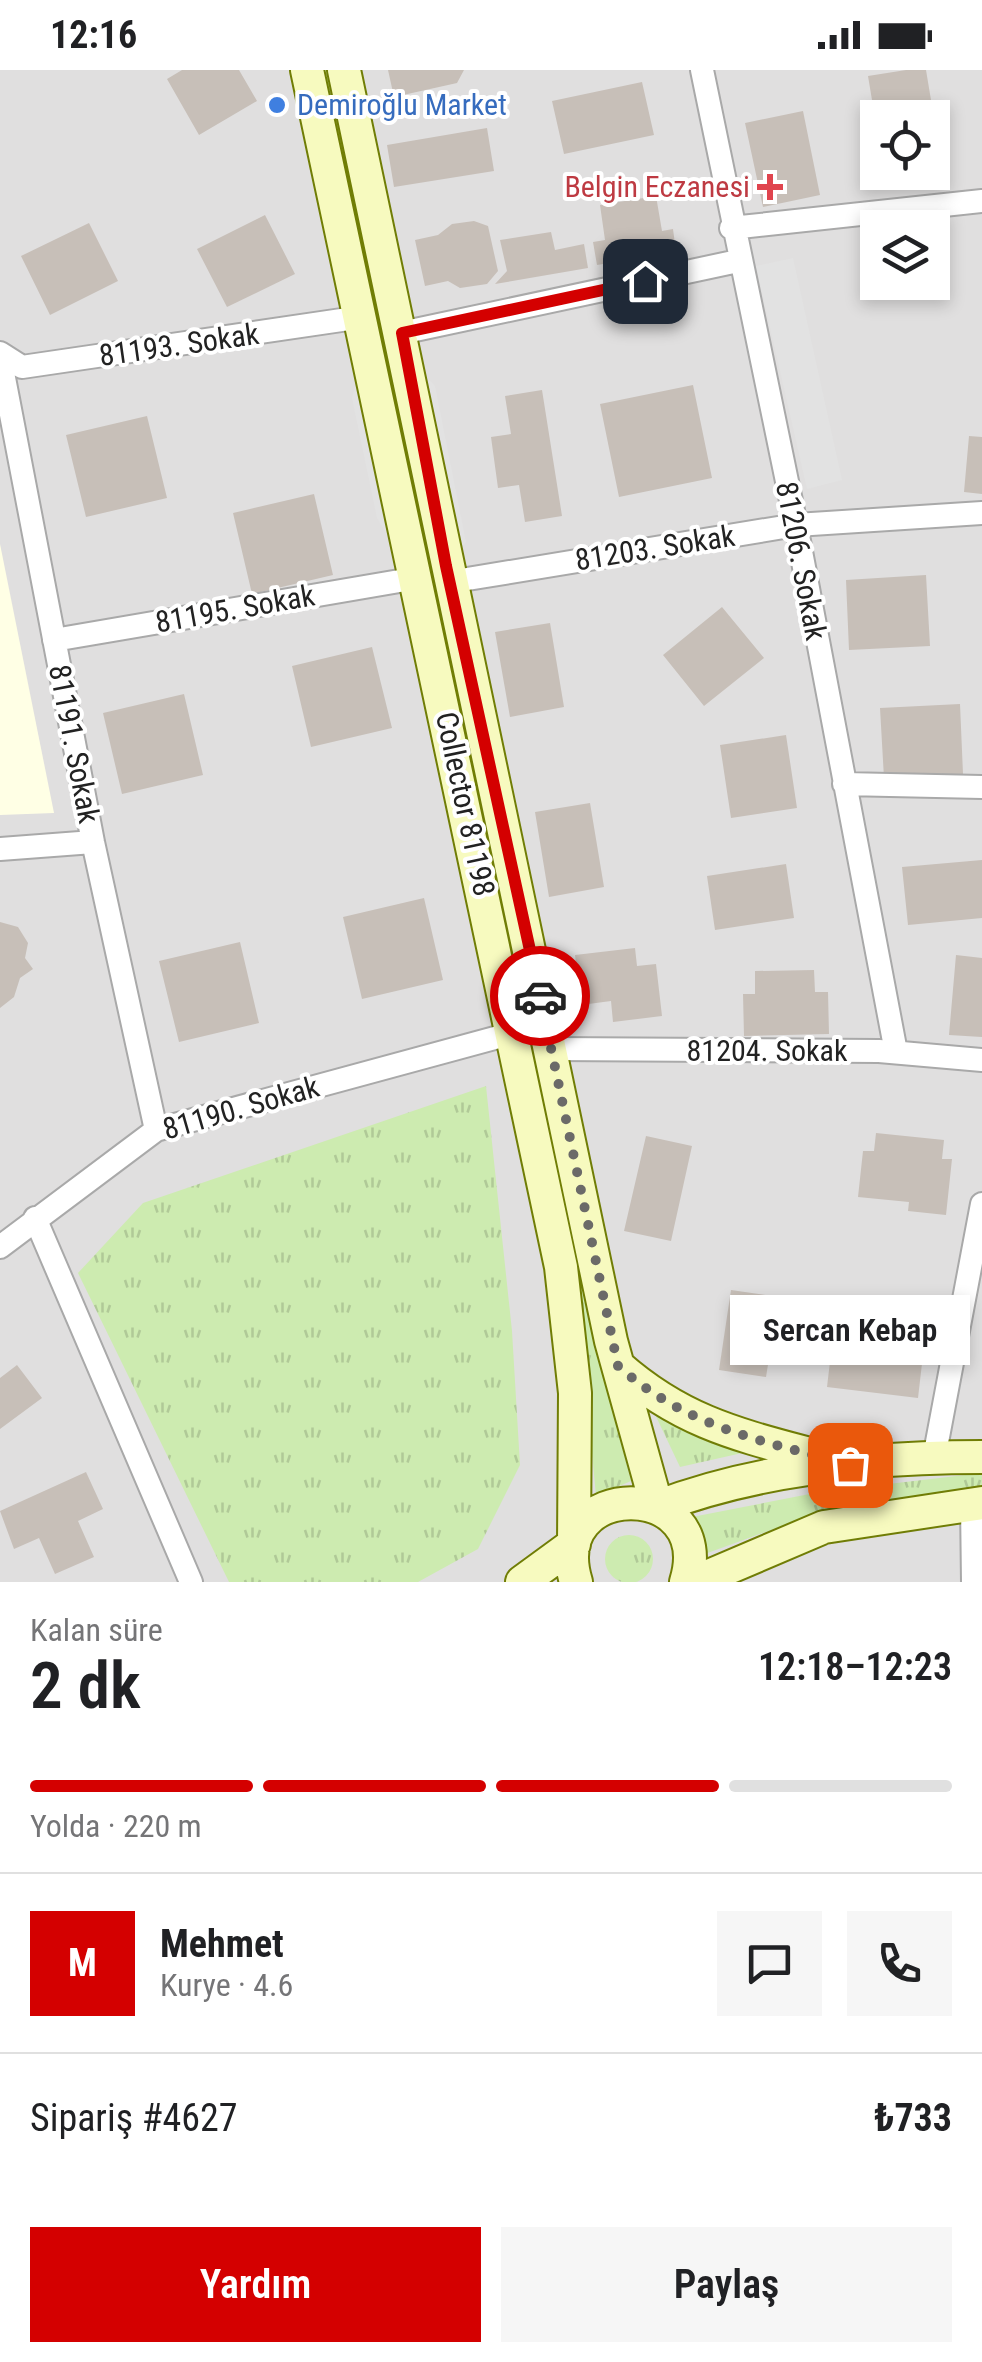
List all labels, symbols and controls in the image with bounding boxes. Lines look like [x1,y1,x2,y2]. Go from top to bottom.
text: 12:16 [50,13,137,57]
place label: Demiroğlu Market [297,87,507,122]
marker: Demiroğlu Market [266,94,288,116]
map controls [860,100,950,300]
button: locate [860,100,950,190]
place label: Belgin Eczanesi [564,169,750,204]
marker: Belgin Eczanesi [759,176,781,198]
button: layers [860,210,950,300]
pin [603,239,688,324]
icon: home [618,254,673,309]
street label: 81193. Sokak [97,316,261,373]
street label: 81206. Sokak [769,479,834,644]
street label: 81203. Sokak [573,518,738,577]
street label: 81195. Sokak [153,577,318,640]
street label: 81191. Sokak [42,662,107,827]
street label: Collector 81198 [429,709,502,899]
courier [490,946,590,1046]
icon: car [513,969,568,1024]
street label: 81204. Sokak [687,1033,848,1068]
street label: 81190. Sokak [159,1068,323,1147]
callout: Sercan Kebap [730,1295,970,1365]
text: Sercan Kebap [763,1311,937,1349]
pin [808,1423,893,1508]
icon: bag [823,1438,878,1493]
text: Kalan süre [30,1611,163,1649]
text: 12:18–12:23 [758,1645,952,1689]
text: 2 dk [30,1648,141,1724]
text: Yolda · 220 m [30,1807,202,1845]
button: chat [717,1911,822,2016]
button: phone [847,1911,952,2016]
text: Mehmet [160,1922,284,1966]
text: M [68,1941,97,1985]
text: Kurye · 4.6 [160,1966,293,2004]
text: Sipariş #4627 [30,2096,238,2140]
text: ₺733 [874,2096,952,2140]
button: Yardım [30,2227,481,2342]
button: Paylaş [501,2227,952,2342]

